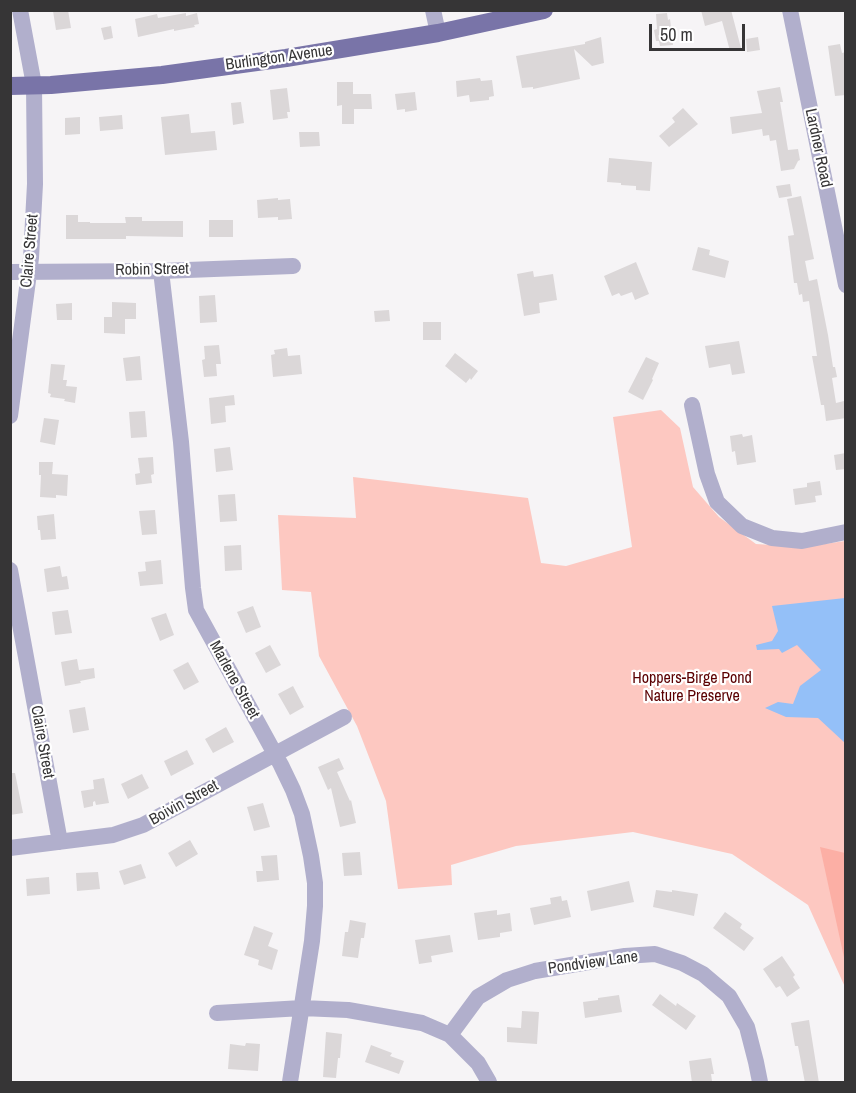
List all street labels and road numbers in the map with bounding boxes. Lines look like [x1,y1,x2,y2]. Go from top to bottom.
street label: Burlington Avenue [224,41,334,75]
street label: Lardner Road [800,107,836,189]
street label: Claire Street [17,213,43,289]
street label: Robin Street [115,260,189,280]
street label: Marlene Street [205,638,263,722]
street label: Claire Street [26,704,58,780]
street label: Boivin Street [146,776,222,830]
street label: Pondview Lane [547,947,639,979]

